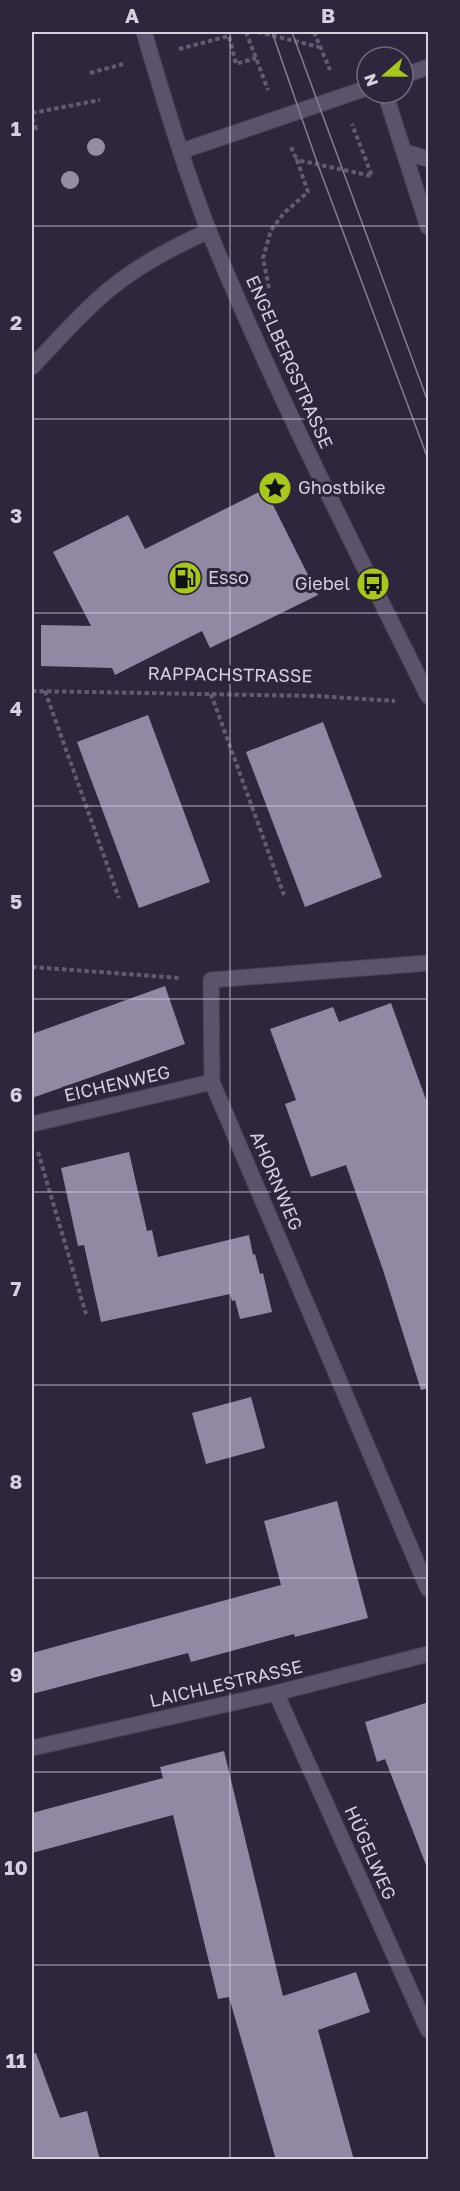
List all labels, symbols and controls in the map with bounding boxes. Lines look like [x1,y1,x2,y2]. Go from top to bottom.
text: A [125,3,139,27]
text: B [321,3,335,27]
north arrow [355,45,415,105]
text: N [359,71,382,89]
text: 1 [11,116,21,140]
street label: ENGELBERGSTRASSE [242,272,338,452]
text: 2 [10,310,22,334]
place icon: Ghostbike [257,470,293,506]
place label: Ghostbike [298,476,385,498]
text: 3 [10,503,22,527]
fuel station icon: Esso [167,560,203,596]
place label: Esso [208,566,249,588]
bus stop icon: Giebel [355,566,391,602]
place label: Giebel [295,572,350,594]
street label: RAPPACHSTRASSE [147,662,313,686]
text: 4 [10,696,22,720]
text: 5 [10,889,22,913]
street label: EICHENWEG [62,1060,172,1106]
text: 6 [10,1082,22,1106]
street label: AHORNWEG [246,1128,308,1234]
text: 7 [11,1276,22,1300]
text: 8 [10,1469,22,1493]
street label: LAICHLESTRASSE [147,1655,304,1711]
text: 9 [10,1662,22,1686]
street label: HÜGELWEG [340,1802,401,1903]
text: 10 [4,1855,28,1879]
text: 11 [6,2048,26,2072]

